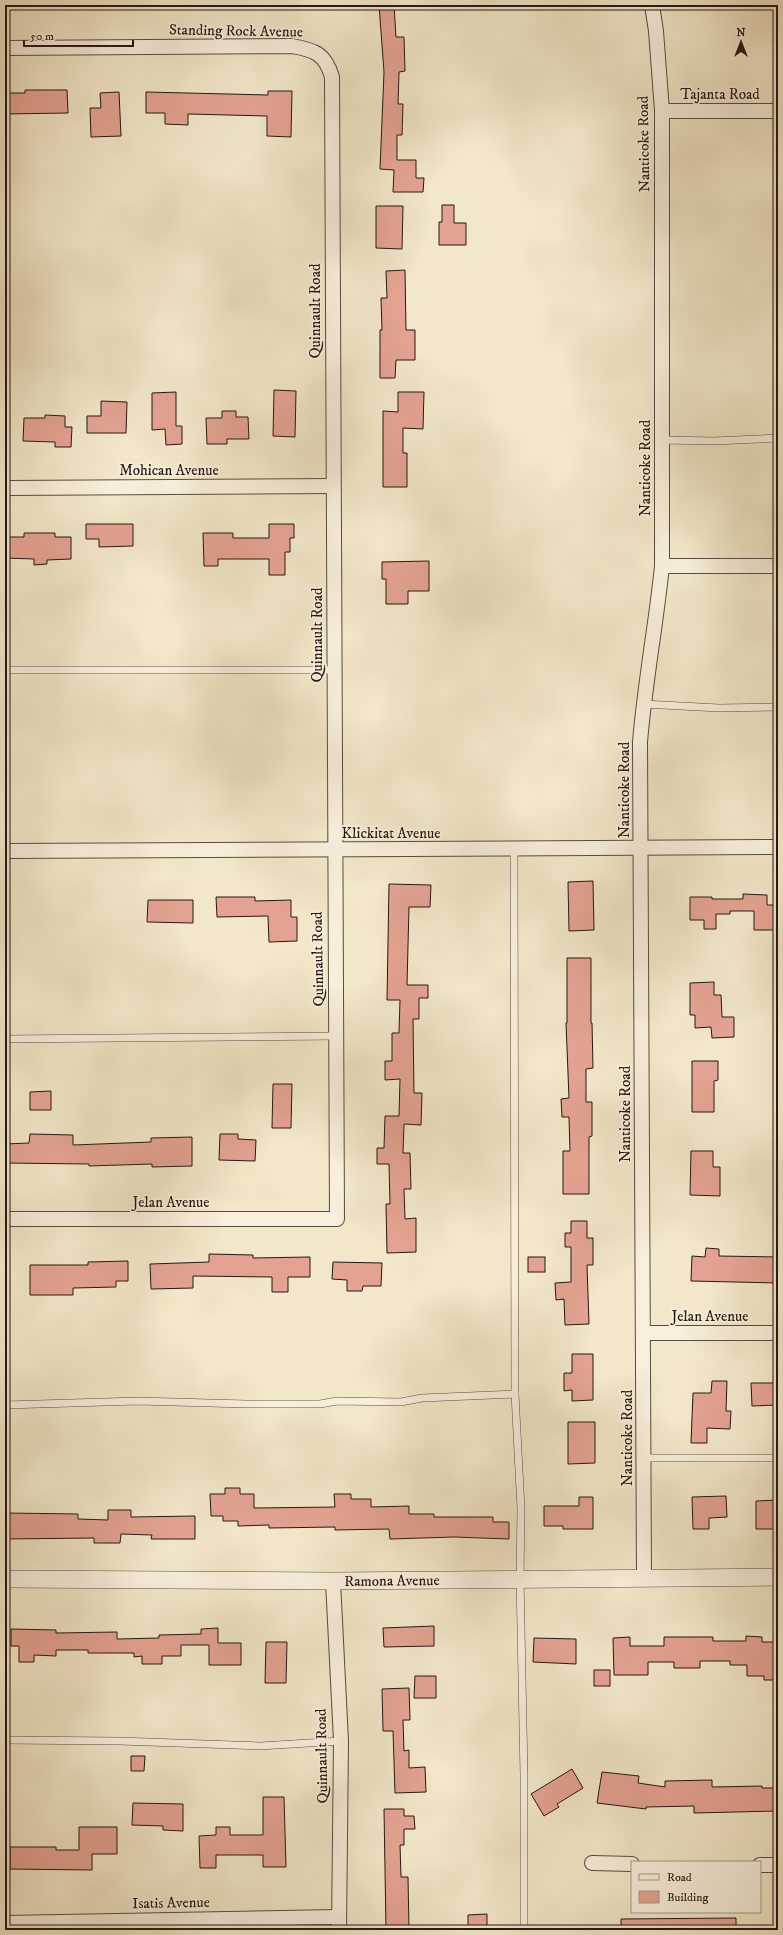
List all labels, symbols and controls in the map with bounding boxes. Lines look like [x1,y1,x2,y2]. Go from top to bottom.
street label: Standing Rock Avenue [169,20,303,42]
scale bar [24,22,133,48]
north arrow [721,22,761,62]
text: N [736,26,746,40]
text: 50 m [30,29,54,44]
street label: Tajanta Road [680,85,760,104]
street label: Nanticoke Road [634,95,654,192]
street label: Quinnault Road [306,263,325,359]
street label: Nanticoke Road [636,419,655,516]
street label: Mohican Avenue [119,461,219,480]
street label: Quinnault Road [308,587,327,683]
street label: Nanticoke Road [615,741,634,838]
street label: Klickitat Avenue [341,824,441,843]
street label: Quinnault Road [308,911,328,1007]
street label: Nanticoke Road [616,1065,635,1162]
street label: Jelan Avenue [130,1193,210,1212]
street label: Jelan Avenue [669,1307,749,1326]
street label: Nanticoke Road [618,1389,637,1486]
street label: Ramona Avenue [344,1571,440,1590]
street label: Quinnault Road [312,1708,332,1804]
legend [631,1861,761,1913]
text: Road [667,1870,692,1885]
text: Building [667,1890,708,1905]
street label: Isatis Avenue [132,1893,210,1913]

